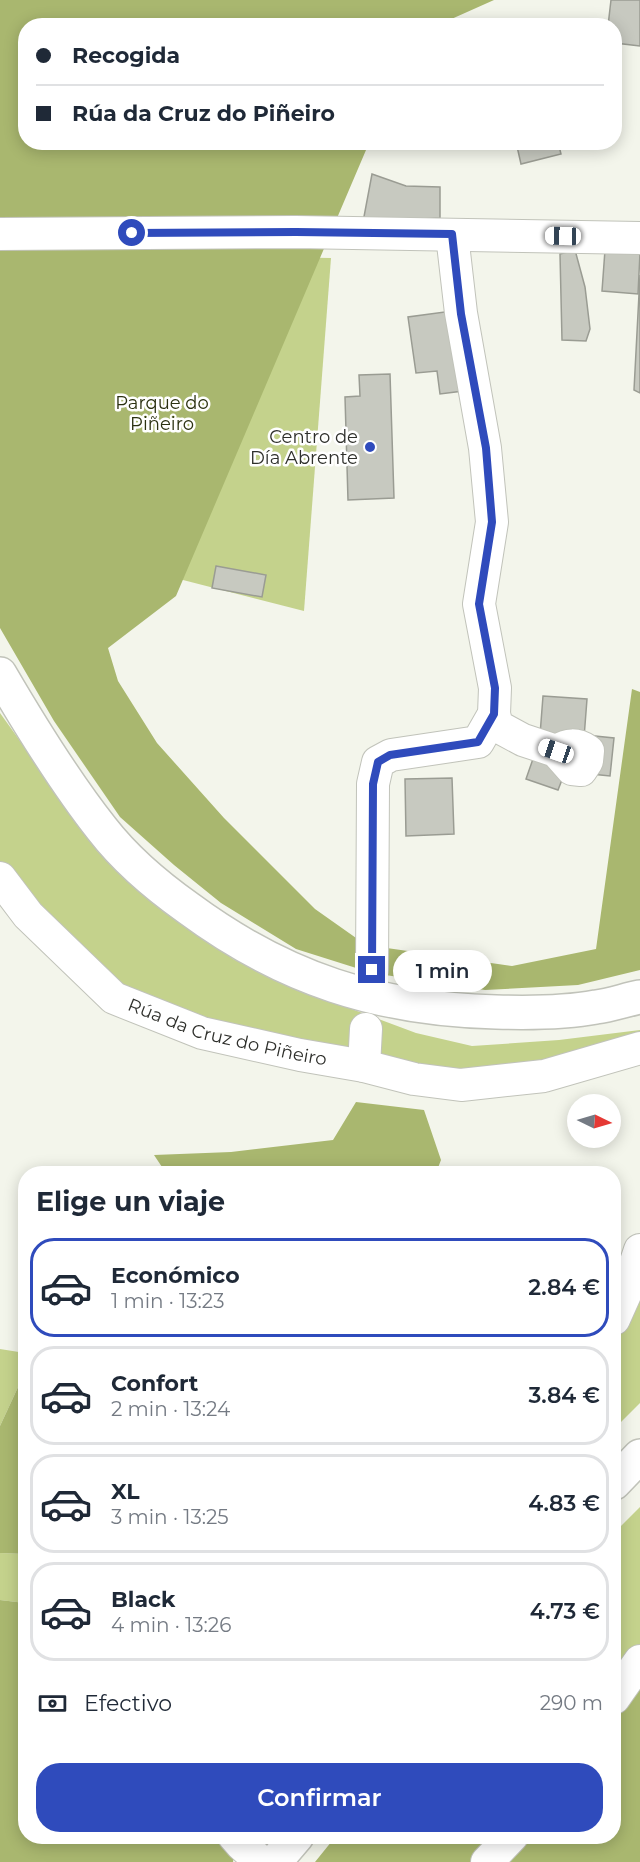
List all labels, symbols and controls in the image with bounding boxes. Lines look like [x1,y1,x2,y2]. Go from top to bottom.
text: Recogida [72,42,180,69]
text: Rúa da Cruz do Piñeiro [72,100,335,127]
route start [118,219,145,246]
car [545,227,581,245]
park label: Parque do Piñeiro [115,392,209,435]
place label: Centro de Día Abrente [250,426,358,469]
marker: Centro de Día Abrente [363,440,377,454]
car [536,737,576,765]
callout: 1 min [393,949,492,991]
route end [358,956,385,983]
text: 1 min [416,959,469,983]
street label: Rúa da Cruz do Piñeiro [125,994,329,1070]
north arrow [567,1094,621,1148]
map controls [567,1094,621,1148]
text: Elige un viaje [36,1185,225,1218]
icon: car [39,1261,93,1315]
text: Económico [111,1262,240,1289]
text: 2.84 € [528,1274,600,1301]
text: 1 min · 13:23 [111,1289,224,1313]
icon: car [39,1369,93,1423]
text: Confort [111,1370,198,1397]
text: 3.84 € [529,1382,600,1409]
text: 2 min · 13:24 [111,1397,230,1421]
icon: car [39,1477,93,1531]
text: XL [111,1478,140,1505]
text: 4.83 € [528,1490,600,1517]
text: 3 min · 13:25 [111,1505,229,1529]
icon: car [39,1585,93,1639]
text: Black [111,1586,175,1613]
text: 4.73 € [530,1598,600,1625]
text: 4 min · 13:26 [111,1613,231,1637]
icon: cash [36,1687,69,1720]
text: Efectivo [84,1690,172,1717]
text: 290 m [540,1691,603,1715]
button: Confirmar [36,1763,603,1832]

